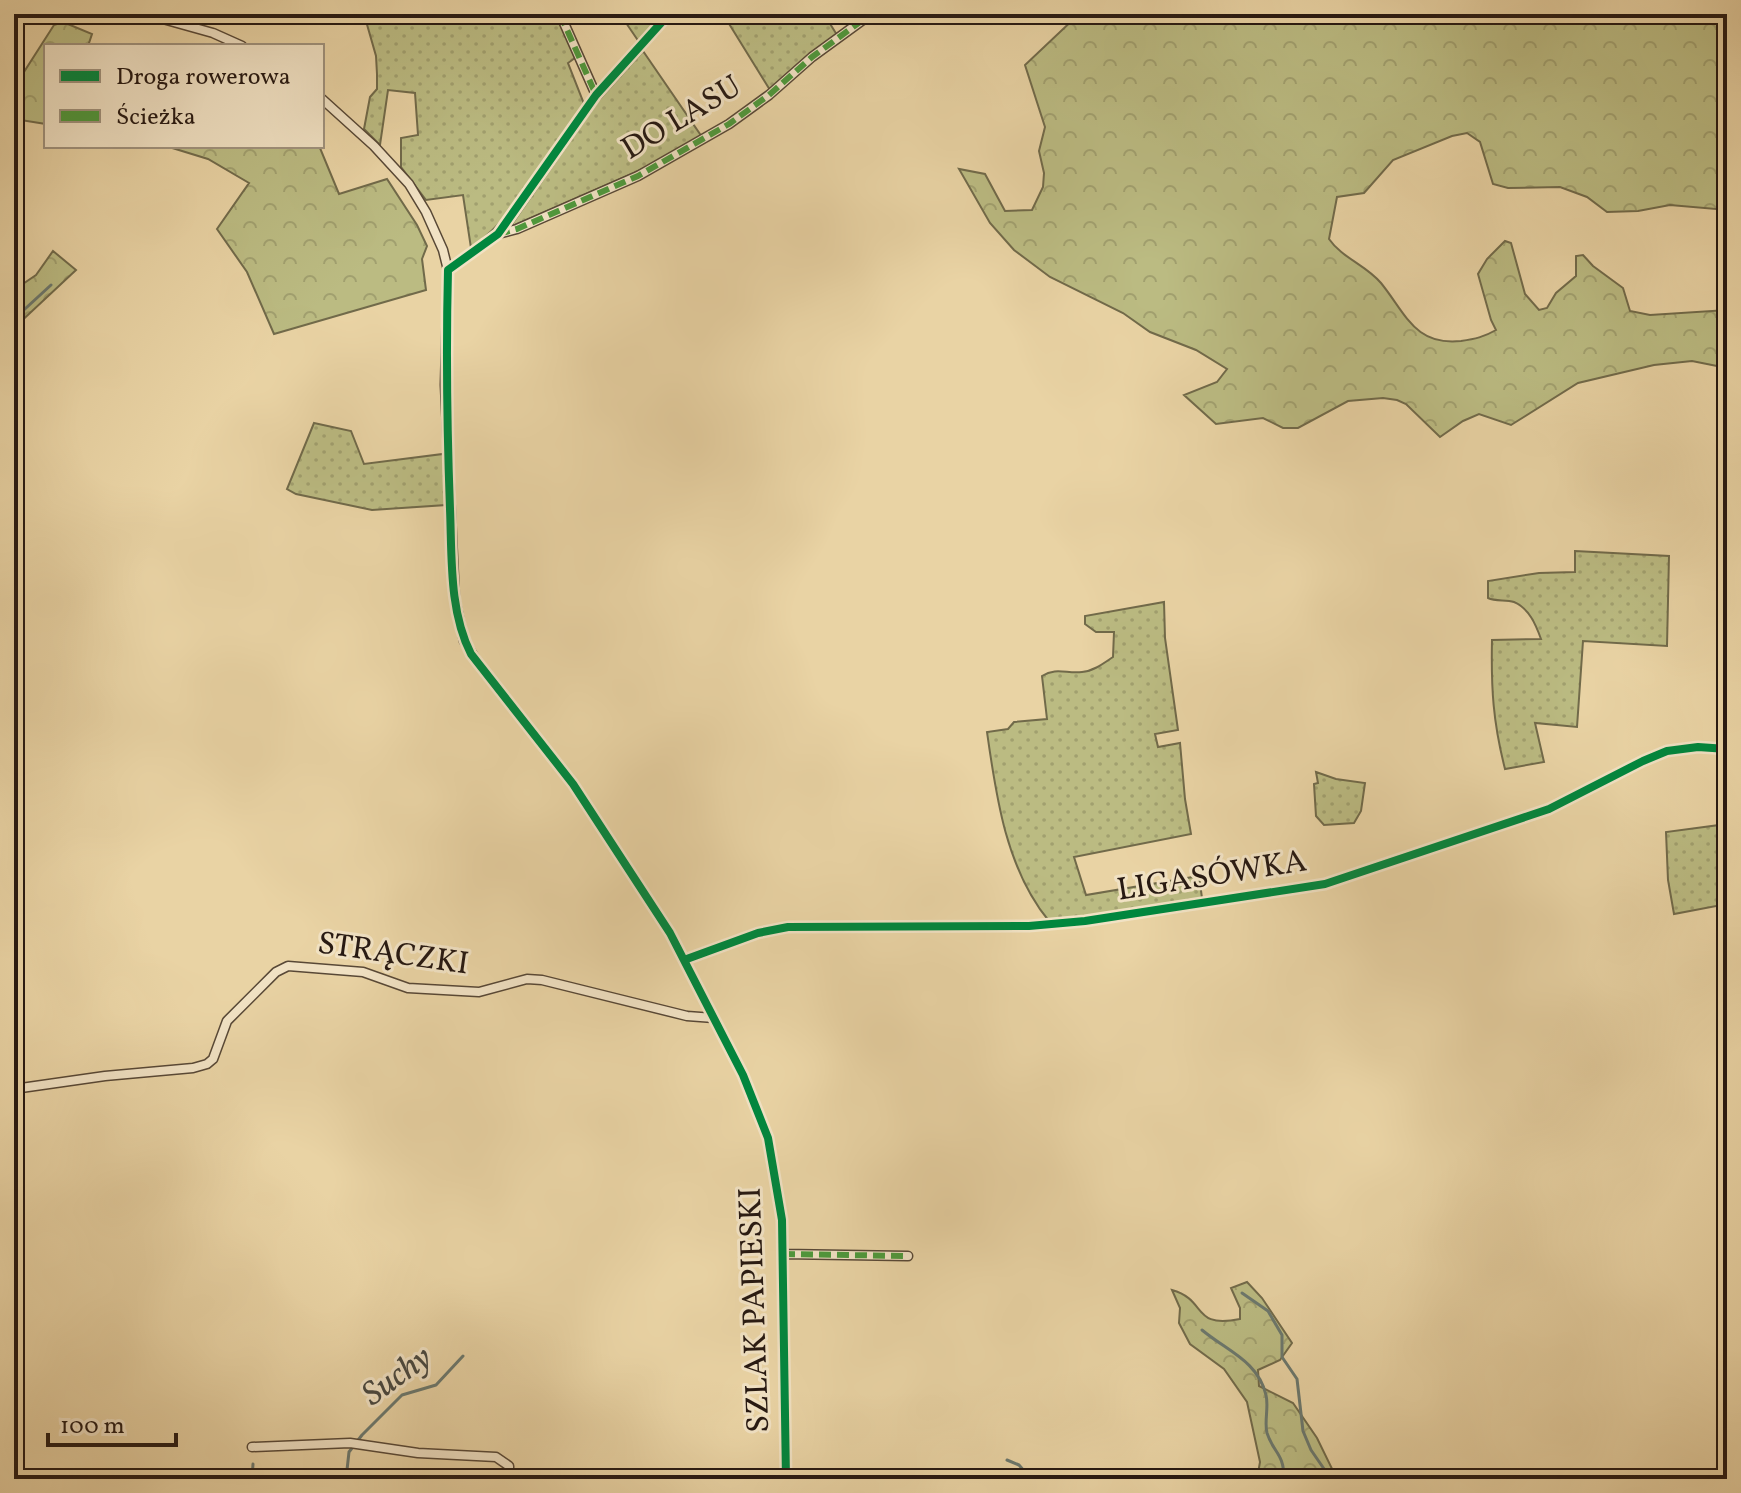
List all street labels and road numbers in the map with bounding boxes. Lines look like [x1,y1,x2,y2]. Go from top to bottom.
street label: DO LASU [614,66,750,172]
street label: LIGASÓWKA [1114,840,1310,914]
street label: STRĄCZKI [315,923,471,987]
street label: SZLAK PAPIESKI [730,1186,782,1434]

